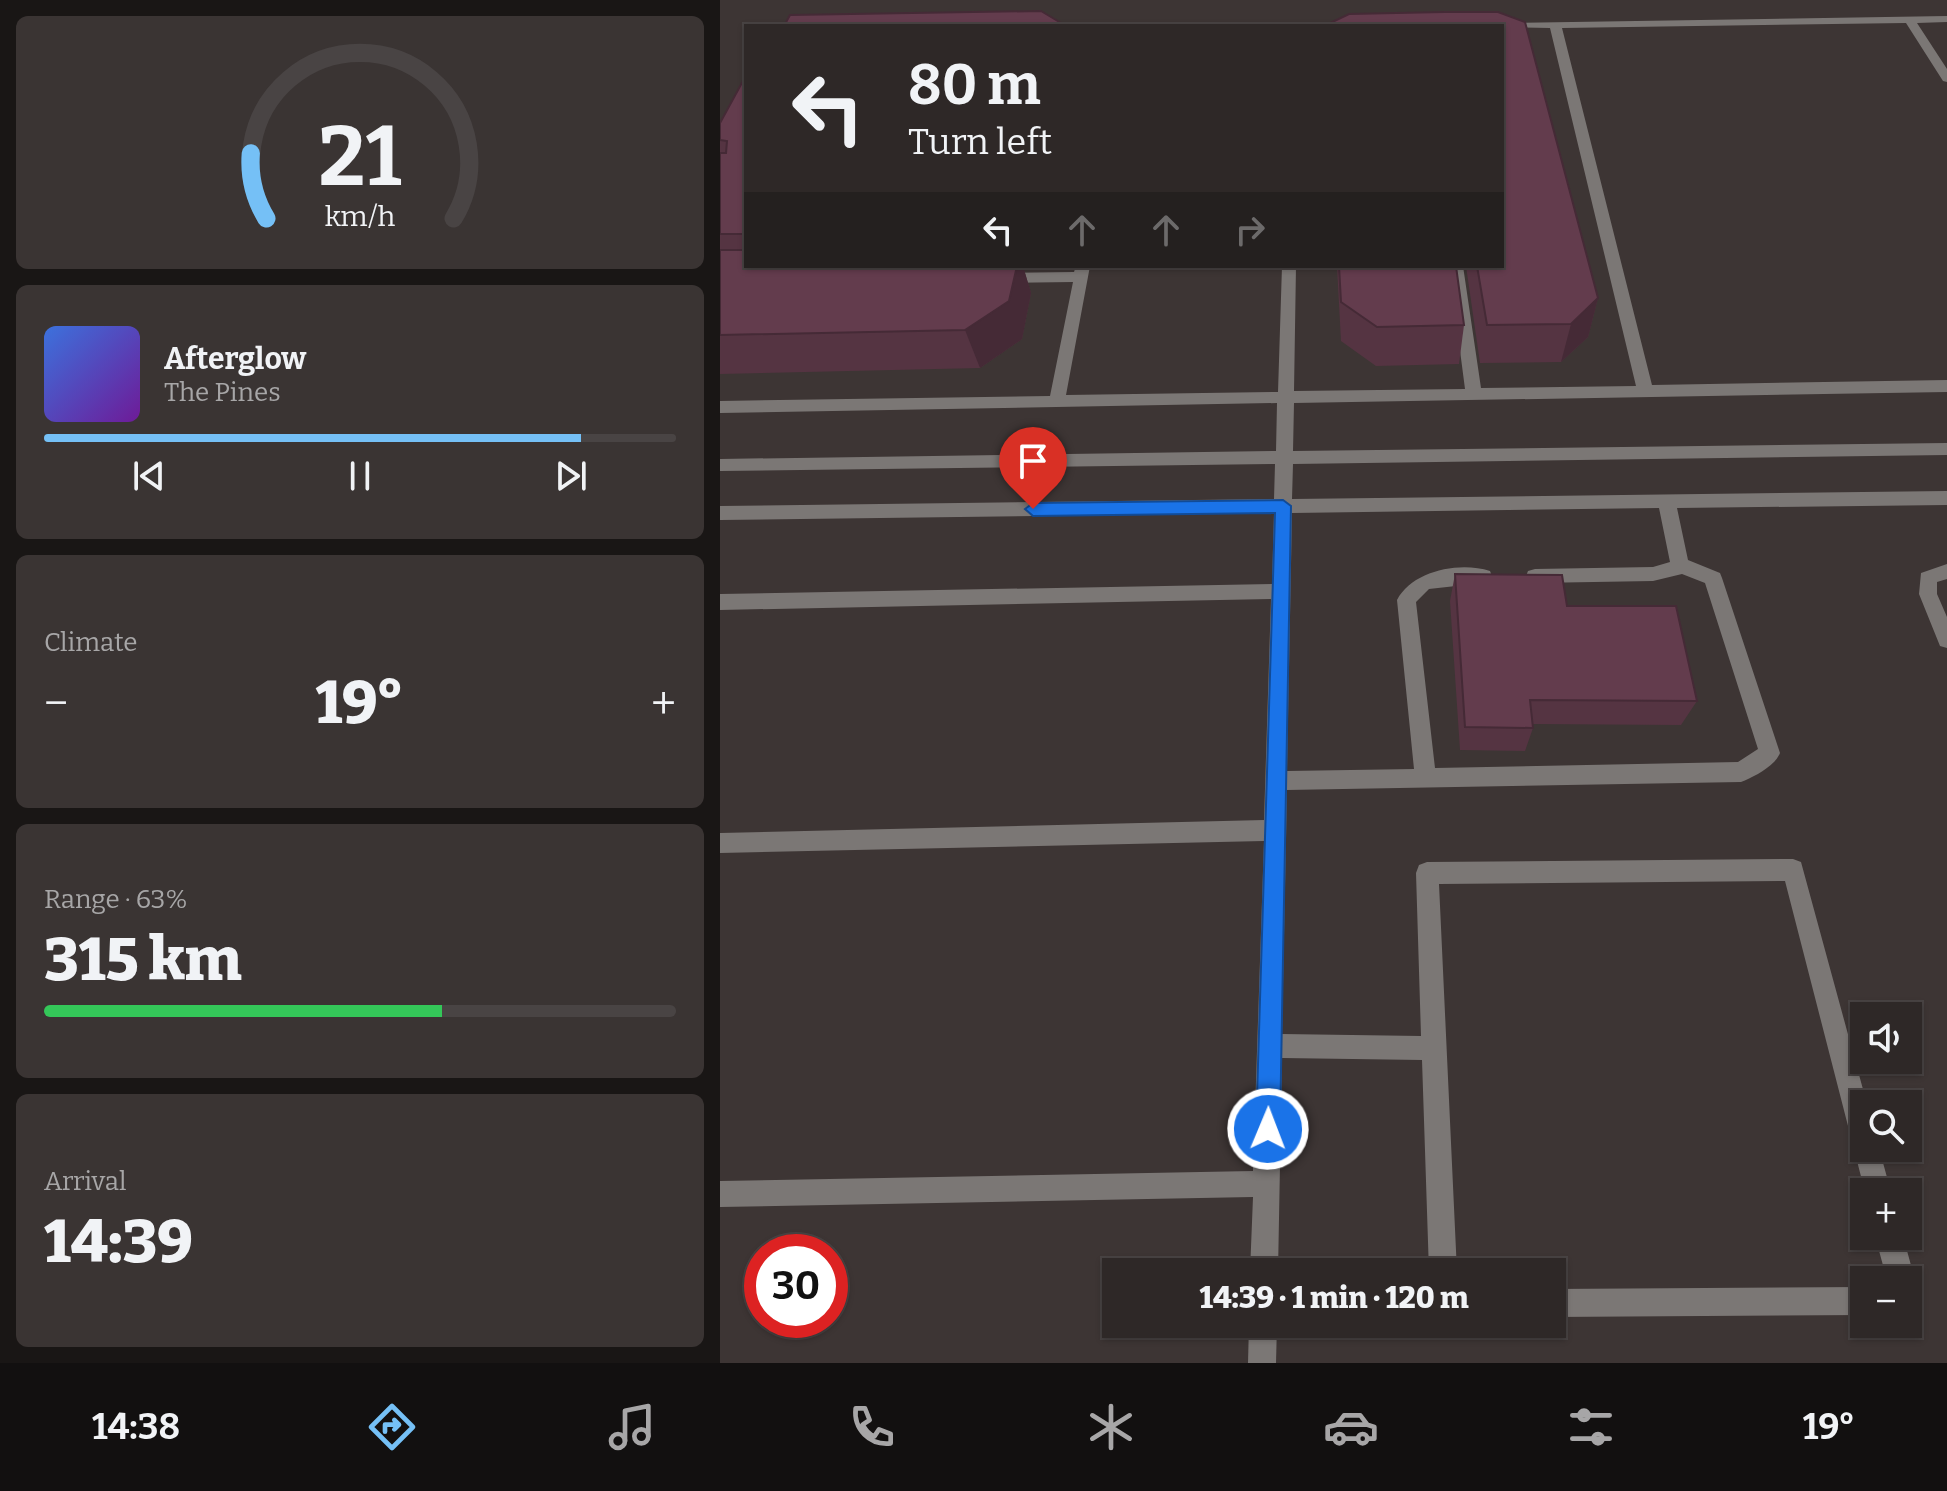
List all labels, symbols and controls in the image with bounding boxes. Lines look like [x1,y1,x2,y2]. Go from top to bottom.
text: 80 m [908,52,1041,119]
icon: left [776,56,880,160]
text: 21 [319,106,401,206]
text: Turn left [908,120,1052,164]
text: km/h [325,199,396,234]
icon: left [976,208,1020,252]
icon: ahead [1060,208,1104,252]
icon: ahead [1144,208,1188,252]
icon: right [1228,208,1272,252]
text: Afterglow [164,341,306,377]
text: The Pines [164,377,281,408]
pin [999,427,1067,509]
icon: arrive [1011,439,1055,483]
icon: previous [127,454,171,498]
icon: pause [338,454,382,498]
icon: next [549,454,593,498]
text: Climate [44,627,138,658]
text: 19° [315,667,404,739]
text: − [44,677,68,730]
text: + [651,677,676,730]
text: Range · 63% [44,884,187,915]
text: 315 km [44,924,242,996]
map controls [1850,1002,1922,1338]
button: sound [1850,1002,1922,1074]
position arrow [1226,1087,1310,1171]
button: search [1850,1090,1922,1162]
text: Arrival [44,1166,126,1197]
button: + [1850,1178,1922,1250]
text: 14:39 [44,1206,193,1278]
speed limit sign: 30 [744,1234,848,1338]
button: − [1850,1266,1922,1338]
text: 14:39 · 1 min · 120 m [1200,1280,1468,1316]
icon: directions [364,1399,420,1455]
icon: music [604,1399,660,1455]
icon: phone [844,1399,900,1455]
icon: climate [1083,1399,1139,1455]
icon: car [1323,1399,1379,1455]
icon: filters [1563,1399,1619,1455]
text: 14:38 [92,1405,180,1449]
text: 19° [1803,1405,1855,1449]

